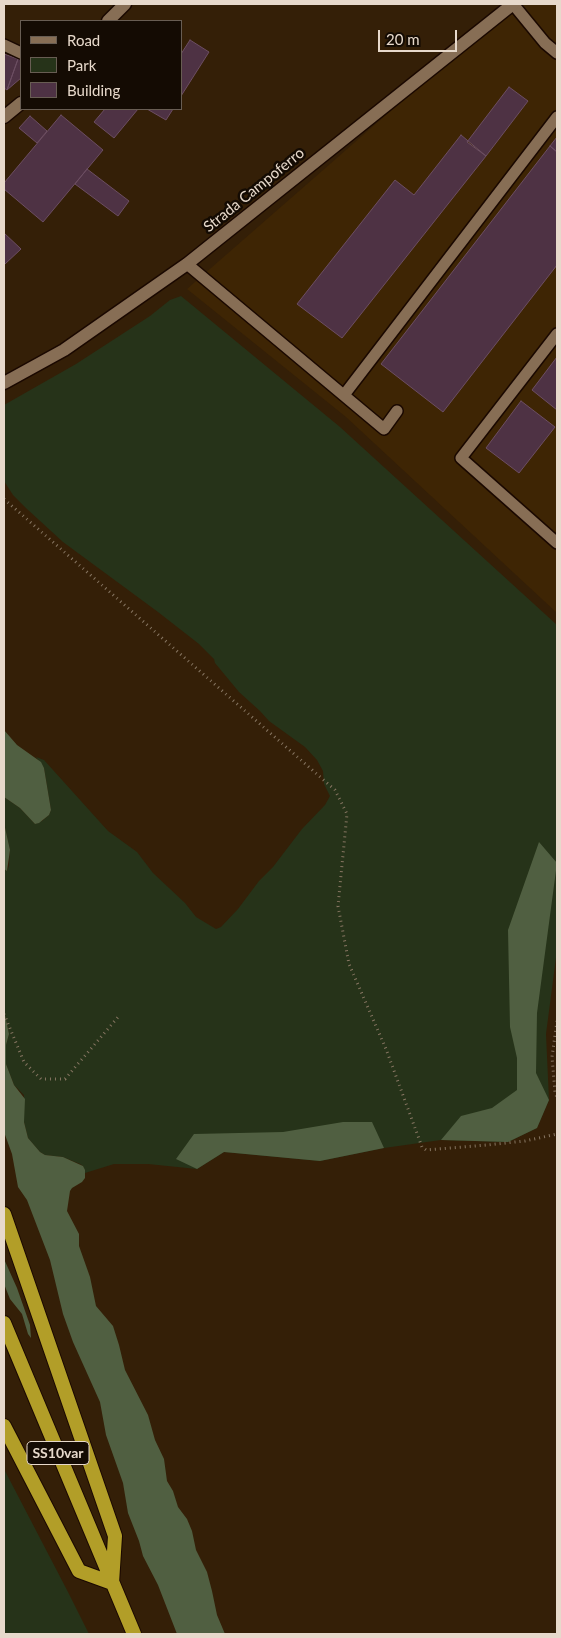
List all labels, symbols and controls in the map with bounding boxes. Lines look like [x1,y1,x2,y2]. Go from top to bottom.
legend [20,20,182,110]
scale bar [381,20,460,52]
text: 20 m [386,30,420,48]
text: Road [67,31,100,49]
text: Park [67,56,96,74]
text: Building [67,81,120,99]
street label: Strada Campoferro [200,144,308,236]
road number: SS10var [27,1442,89,1465]

